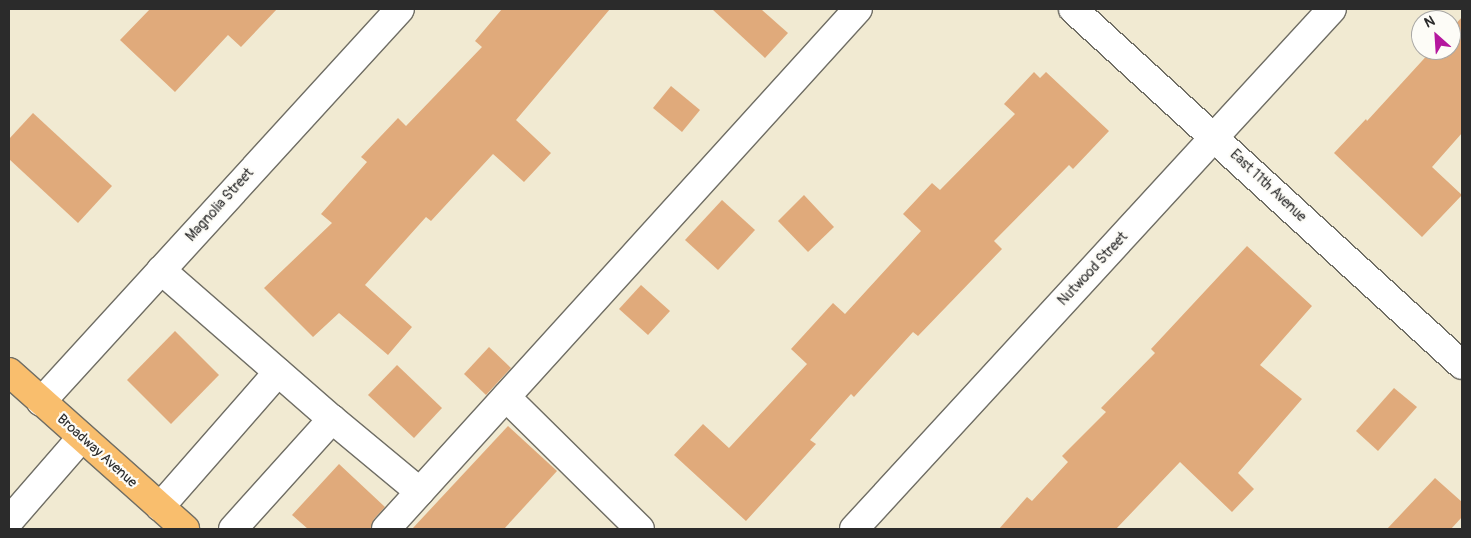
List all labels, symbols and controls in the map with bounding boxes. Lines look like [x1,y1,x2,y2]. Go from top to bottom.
north arrow [1411,10,1461,60]
text: N [1422,12,1438,32]
street label: East 11th Avenue [1226,146,1310,226]
street label: Magnolia Street [183,165,257,245]
street label: Nutwood Street [1055,229,1131,309]
street label: Broadway Avenue [54,411,140,491]

